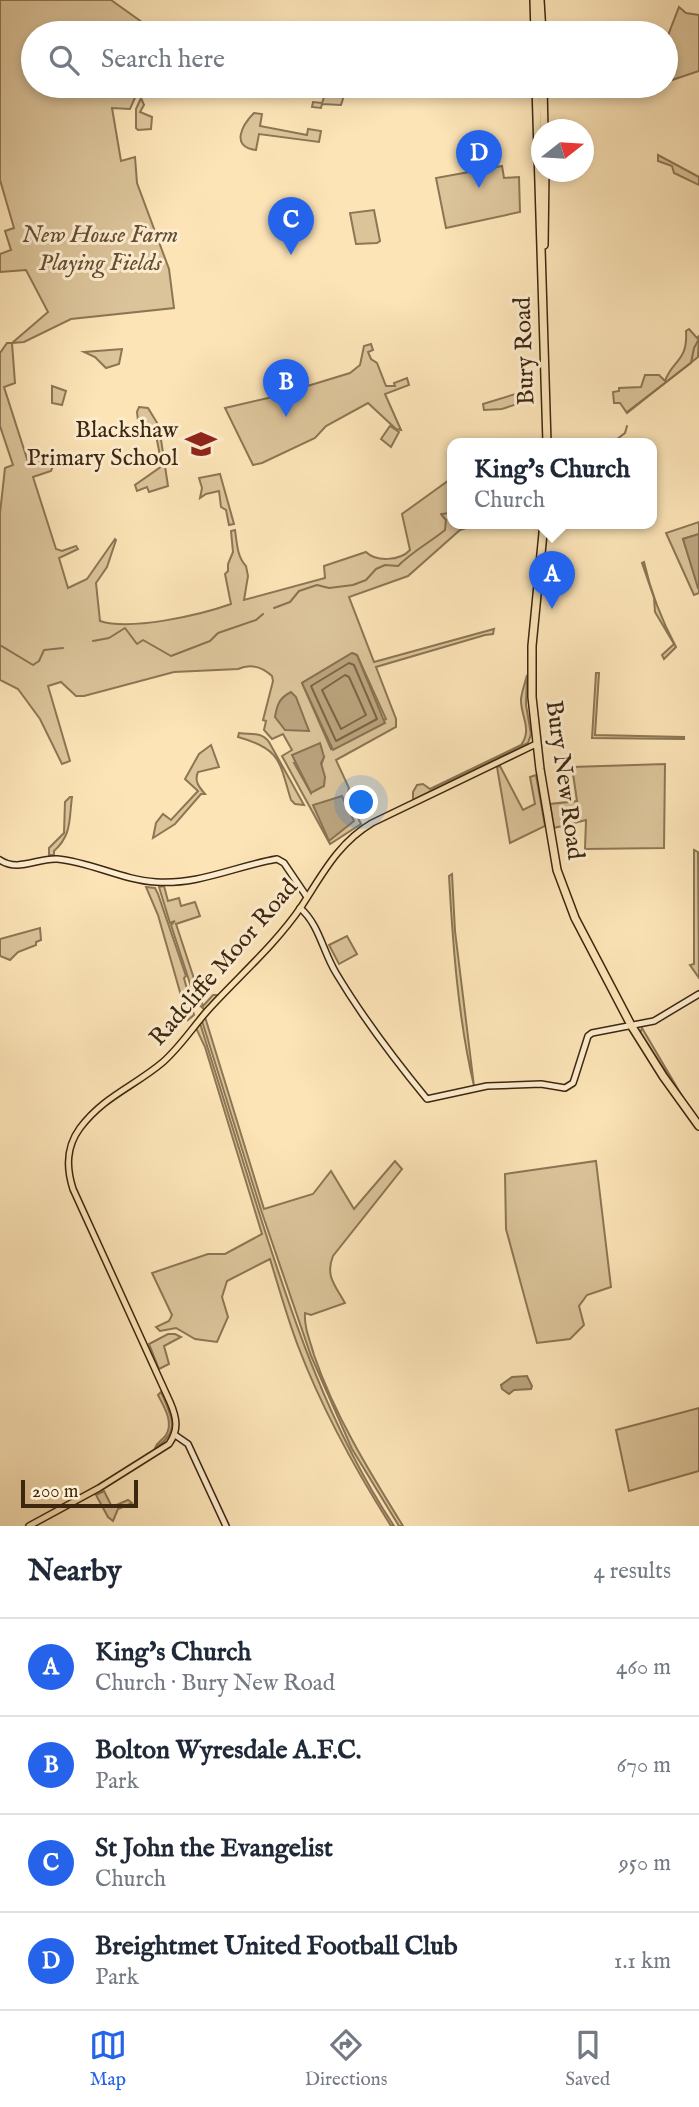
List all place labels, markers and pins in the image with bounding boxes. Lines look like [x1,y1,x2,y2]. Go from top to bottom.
pin: D [456,130,502,188]
pin: C [268,197,314,255]
pin: B [263,359,309,417]
place label: Blackshaw Primary School [26,415,179,474]
school or university icon: Blackshaw Primary School [184,427,218,461]
pin: A [529,551,575,609]

